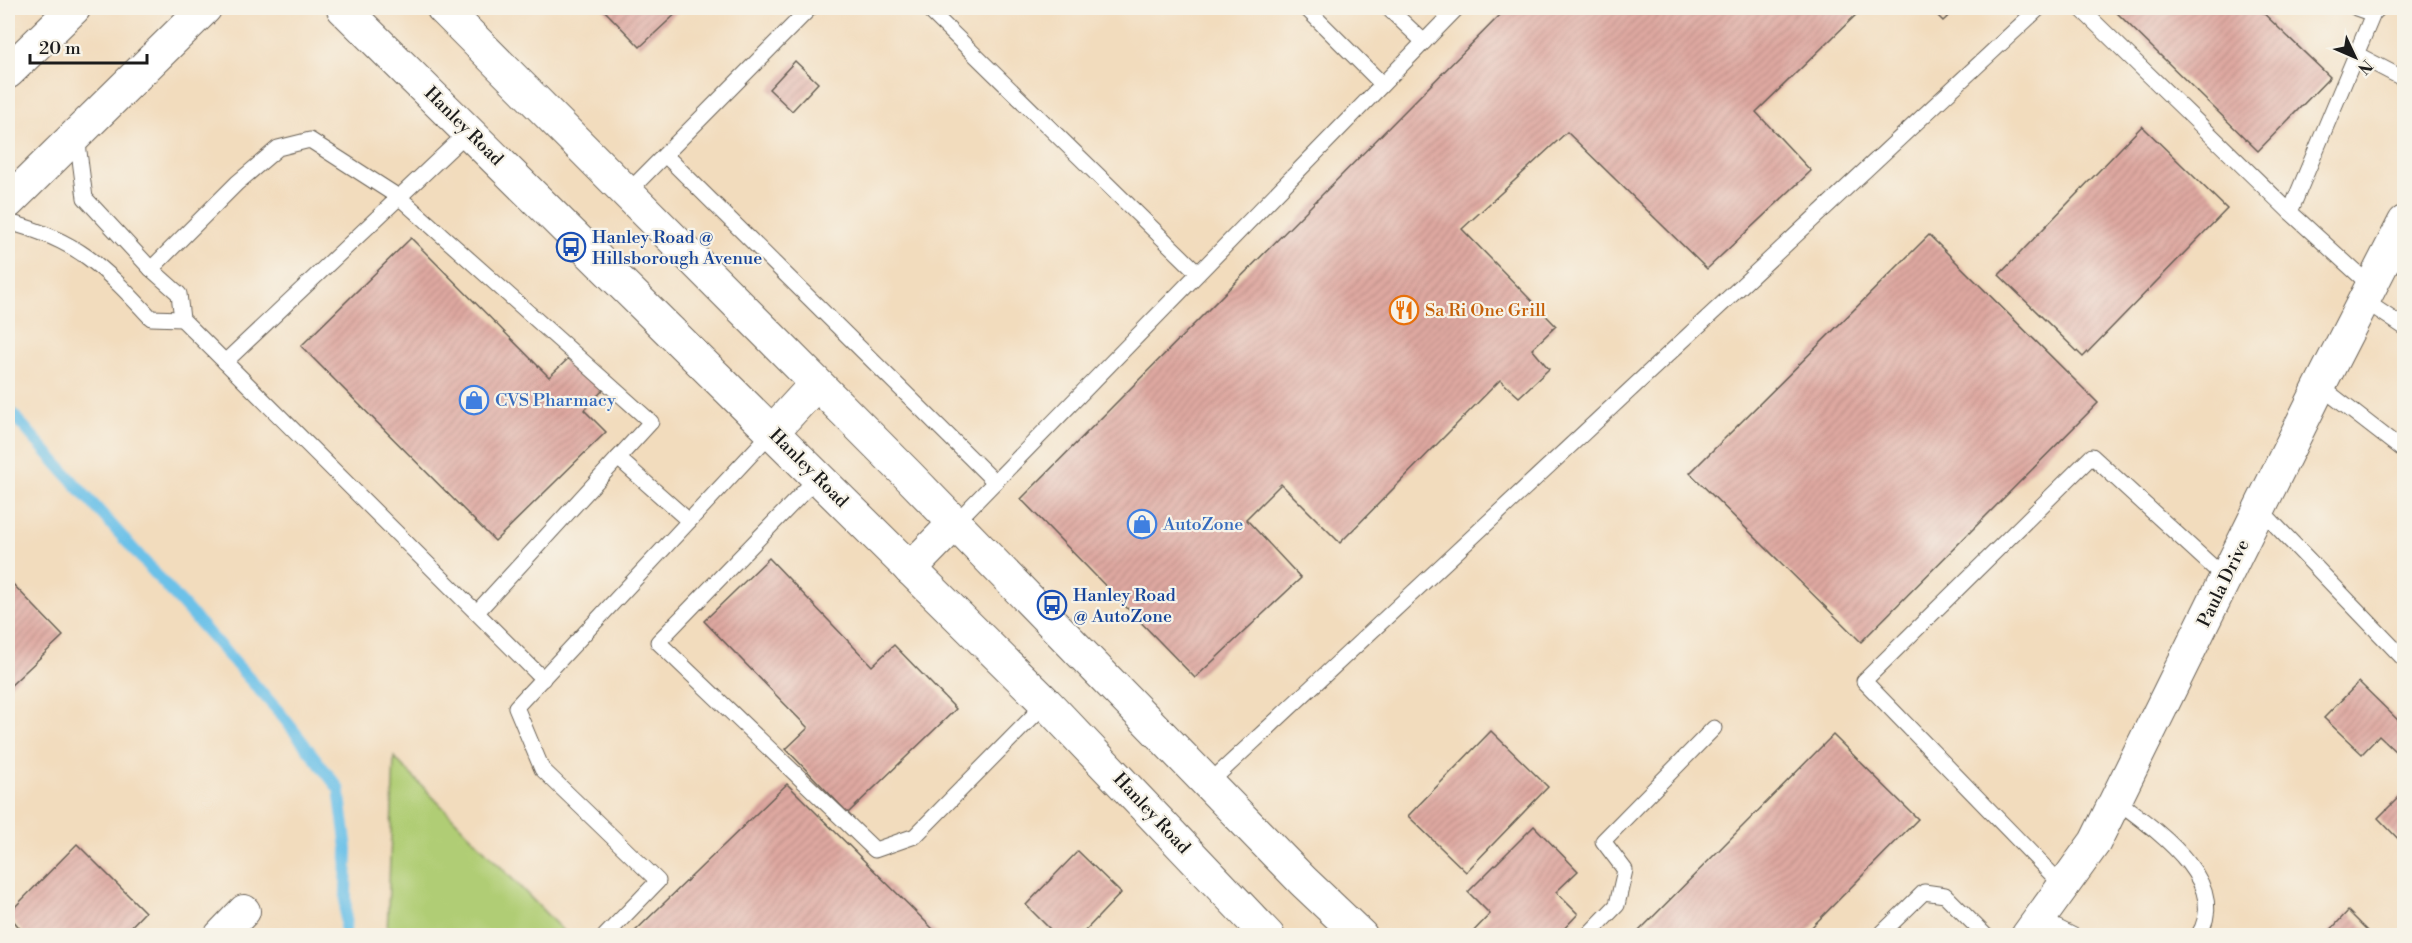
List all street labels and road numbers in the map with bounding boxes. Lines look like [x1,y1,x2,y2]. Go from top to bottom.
street label: Hanley Road [419,82,509,171]
street label: Hanley Road [764,424,854,513]
street label: Paula Drive [2192,536,2255,631]
street label: Hanley Road [1108,768,1196,859]

